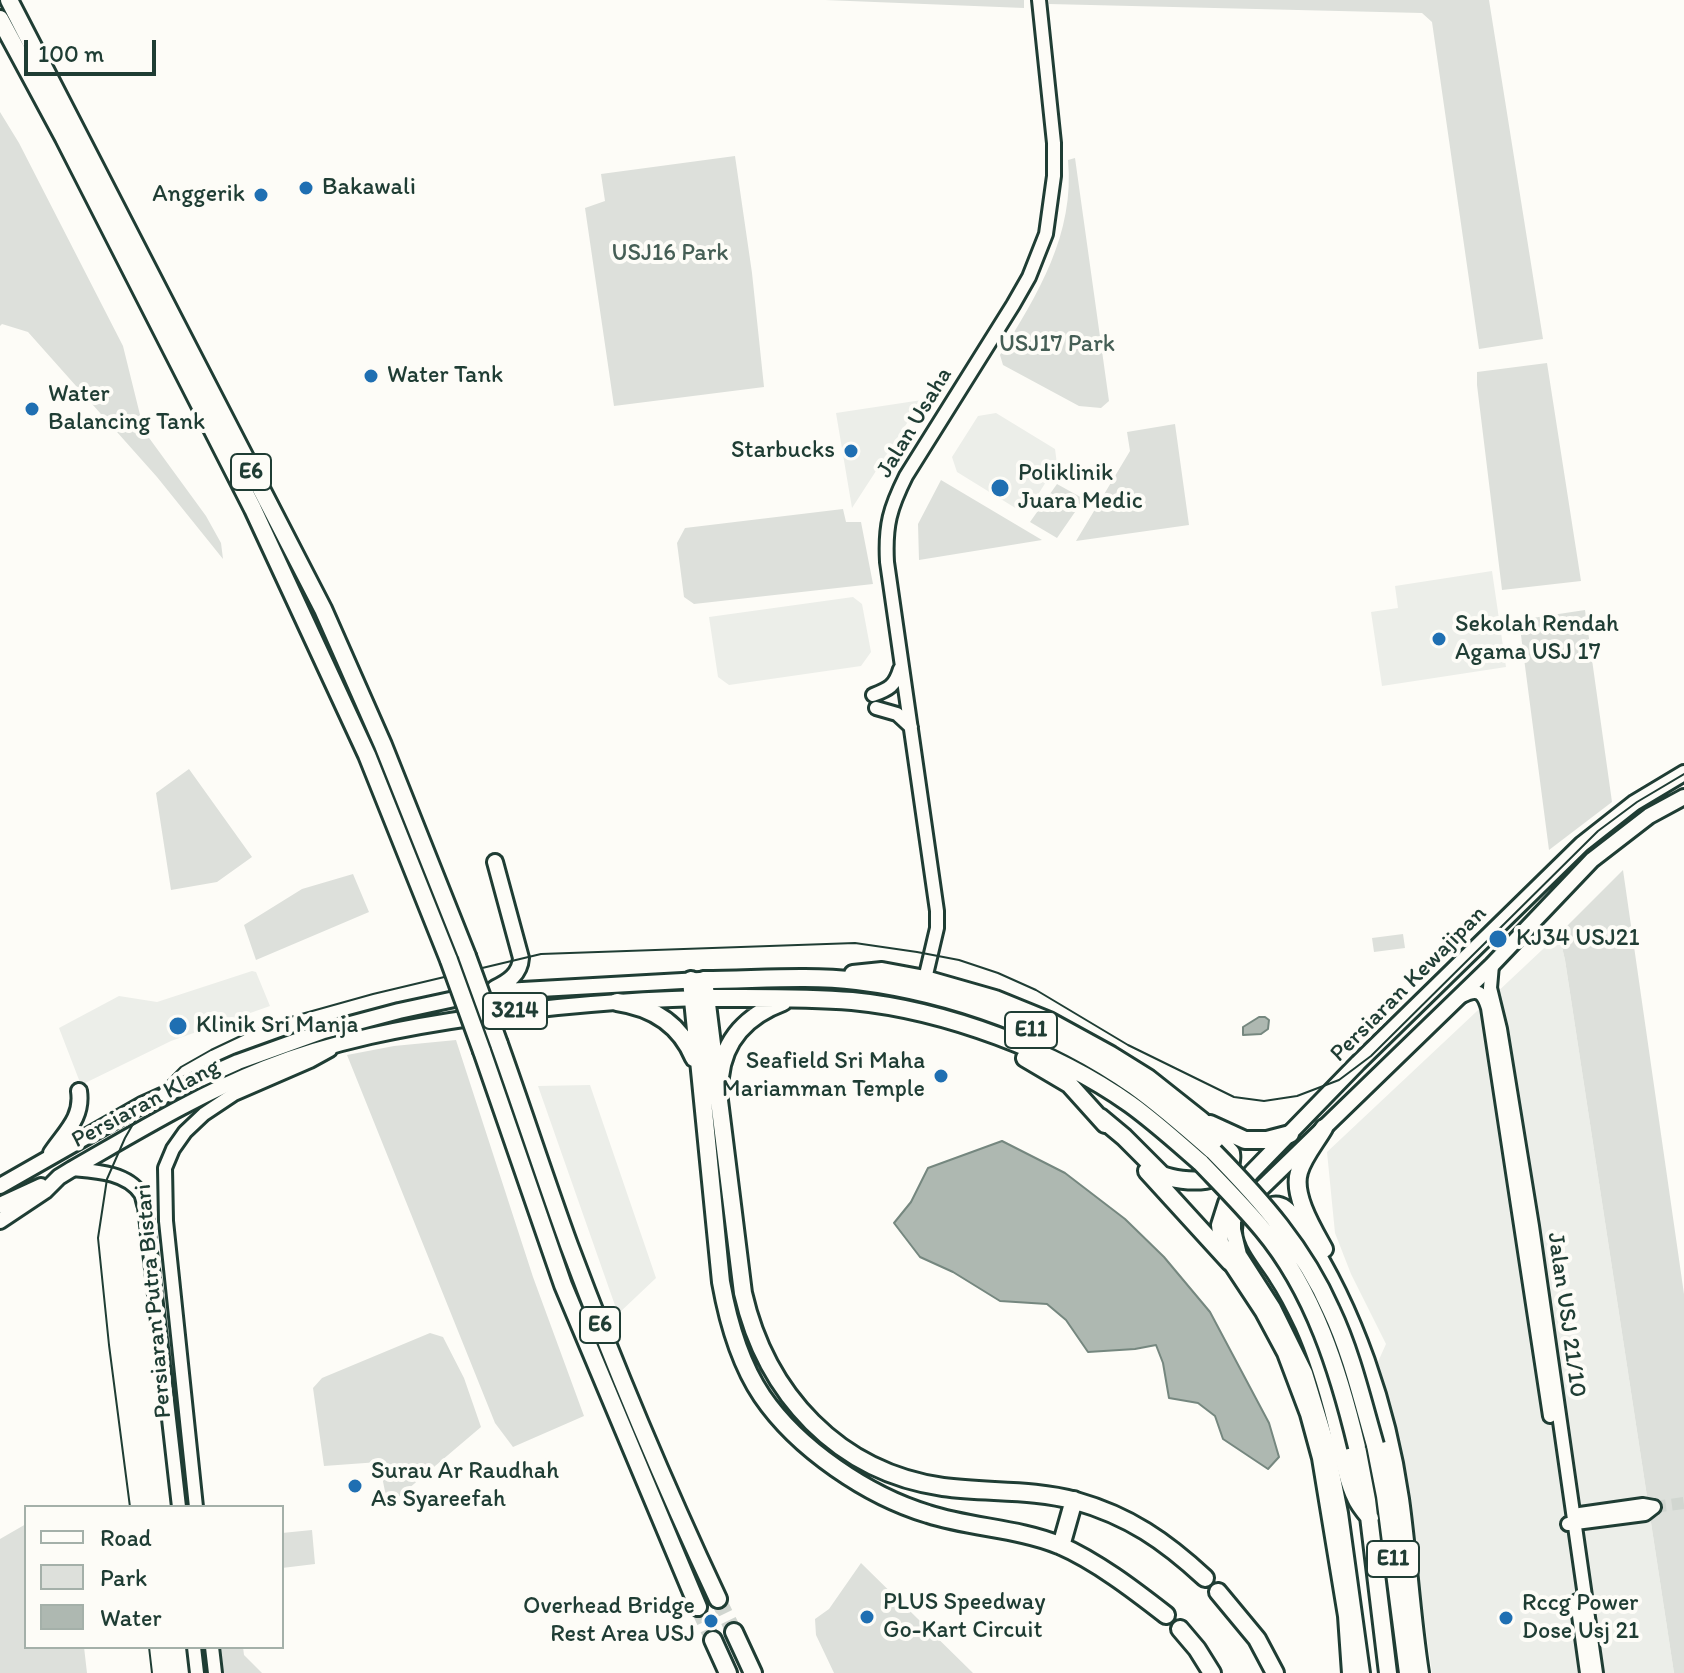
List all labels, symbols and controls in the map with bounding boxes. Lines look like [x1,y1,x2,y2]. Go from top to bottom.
scale bar [28,24,160,74]
text: 100 m [38,39,104,68]
place label: Bakawali [322,174,416,202]
marker: Bakawali [297,179,315,197]
place label: Anggerik [152,181,245,209]
marker: Anggerik [252,186,270,204]
park label: USJ16 Park [612,240,728,268]
park label: USJ17 Park [999,331,1115,359]
place label: Water Tank [387,362,503,390]
street label: Jalan Usaha [871,363,959,483]
marker: Water Tank [362,367,380,385]
place label: Water Balancing Tank [48,381,205,437]
marker: Water Balancing Tank [23,400,41,418]
place label: Starbucks [731,437,835,465]
marker: Starbucks [842,442,860,460]
road number: E6 [231,454,271,490]
place label: Poliklinik Juara Medic [1018,460,1143,516]
marker: Poliklinik Juara Medic [989,477,1011,499]
place label: Sekolah Rendah Agama USJ 17 [1455,611,1619,667]
marker: Sekolah Rendah Agama USJ 17 [1430,630,1448,648]
street label: Persiaran Kewajipan [1325,900,1493,1068]
place label: KJ34 USJ21 [1516,925,1640,953]
marker: KJ34 USJ21 [1487,928,1509,950]
road number: 3214 [483,993,547,1029]
place label: Klinik Sri Manja [196,1012,358,1040]
road number: E11 [1005,1012,1057,1048]
marker: Klinik Sri Manja [167,1015,189,1037]
place label: Seafield Sri Maha Mariamman Temple [722,1048,925,1104]
street label: Persiaran Klang [67,1053,225,1155]
marker: Seafield Sri Maha Mariamman Temple [932,1067,950,1085]
street label: Persiaran Putra Bistari [129,1183,179,1419]
street label: Jalan USJ 21/10 [1540,1231,1592,1399]
road number: E6 [580,1307,620,1343]
place label: Surau Ar Raudhah As Syareefah [371,1458,559,1514]
marker: Surau Ar Raudhah As Syareefah [346,1477,364,1495]
legend [24,1505,284,1649]
text: Road [100,1523,152,1552]
road number: E11 [1367,1541,1419,1577]
text: Park [100,1563,147,1592]
place label: PLUS Speedway Go-Kart Circuit [883,1589,1046,1645]
place label: Rccg Power Dose Usj 21 [1522,1590,1639,1646]
place label: Overhead Bridge Rest Area USJ [523,1593,695,1649]
text: Water [100,1603,162,1632]
marker: PLUS Speedway Go-Kart Circuit [858,1608,876,1626]
marker: Rccg Power Dose Usj 21 [1497,1609,1515,1627]
marker: Overhead Bridge Rest Area USJ [702,1612,720,1630]

